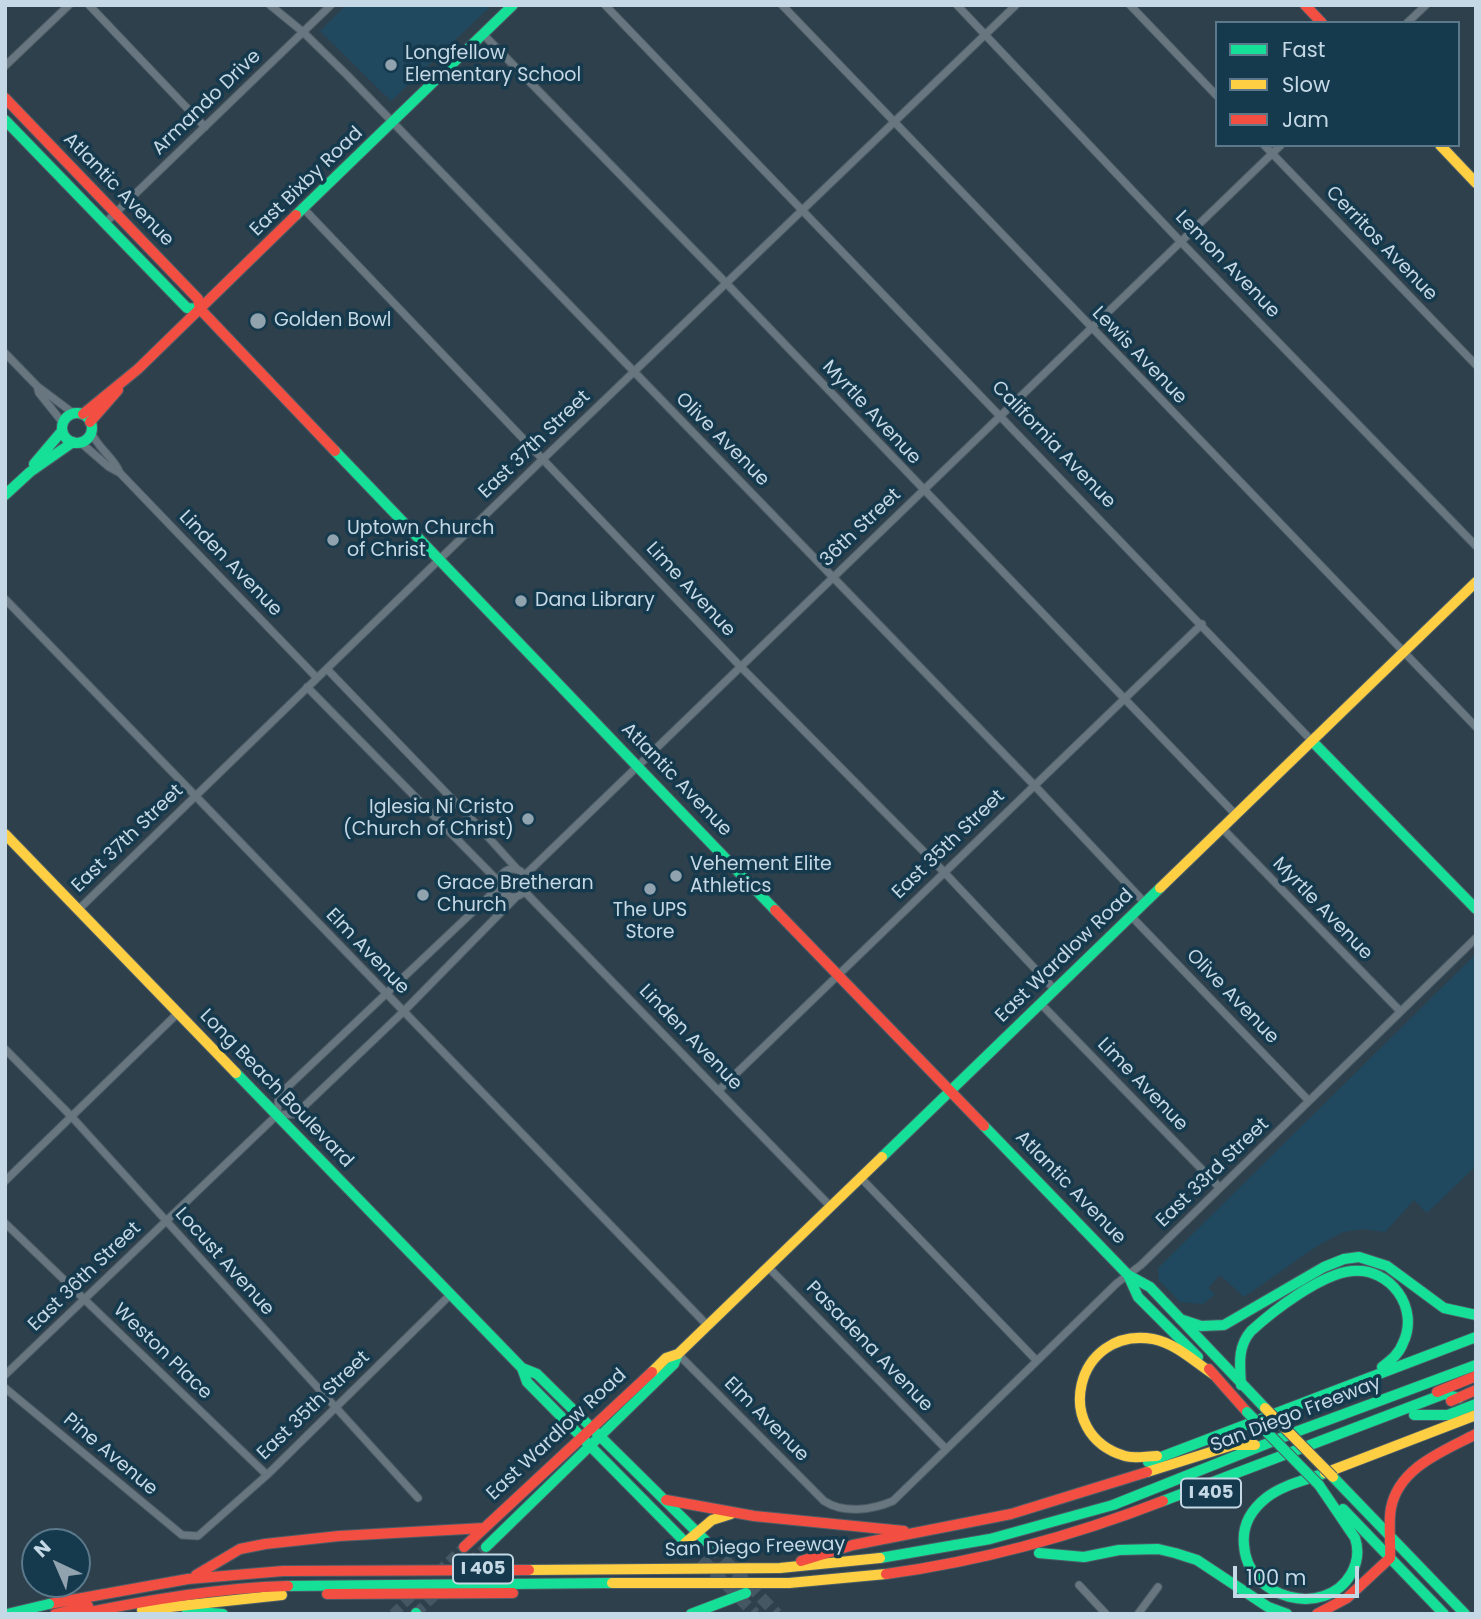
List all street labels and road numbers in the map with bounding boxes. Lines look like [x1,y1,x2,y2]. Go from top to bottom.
street label: Armando Drive [148,45,266,161]
street label: East Bixby Road [246,122,368,242]
street label: Atlantic Avenue [58,129,178,251]
street label: Cerritos Avenue [1320,182,1442,306]
street label: Lemon Avenue [1170,207,1284,323]
street label: Lewis Avenue [1087,303,1191,409]
street label: Myrtle Avenue [817,356,925,470]
street label: California Avenue [986,376,1120,514]
street label: East 37th Street [475,386,595,504]
street label: Olive Avenue [670,388,774,492]
street label: 36th Street [816,484,906,572]
street label: Linden Avenue [174,506,286,622]
street label: Lime Avenue [641,538,739,642]
street label: Atlantic Avenue [616,719,736,841]
street label: East 37th Street [68,780,188,898]
street label: East 35th Street [888,786,1010,904]
street label: Myrtle Avenue [1267,853,1377,965]
street label: East Wardlow Road [991,884,1139,1028]
street label: Elm Avenue [320,904,414,1000]
street label: Olive Avenue [1181,945,1283,1049]
street label: Linden Avenue [634,980,746,1096]
street label: Long Beach Boulevard [194,1005,358,1173]
street label: Lime Avenue [1092,1034,1192,1136]
street label: East 33rd Street [1152,1114,1274,1232]
street label: Atlantic Avenue [1010,1127,1130,1249]
street label: Locust Avenue [170,1203,278,1321]
street label: East 36th Street [24,1218,146,1336]
street label: Pasadena Avenue [801,1277,937,1417]
street label: Weston Place [108,1299,216,1405]
street label: East 35th Street [253,1347,375,1465]
street label: East Wardlow Road [482,1364,632,1506]
street label: San Diego Freeway [1208,1372,1384,1458]
street label: Elm Avenue [719,1373,813,1467]
street label: Pine Avenue [58,1409,162,1501]
road number: I 405 [1181,1478,1241,1508]
street label: San Diego Freeway [664,1533,846,1563]
road number: I 405 [453,1554,513,1584]

